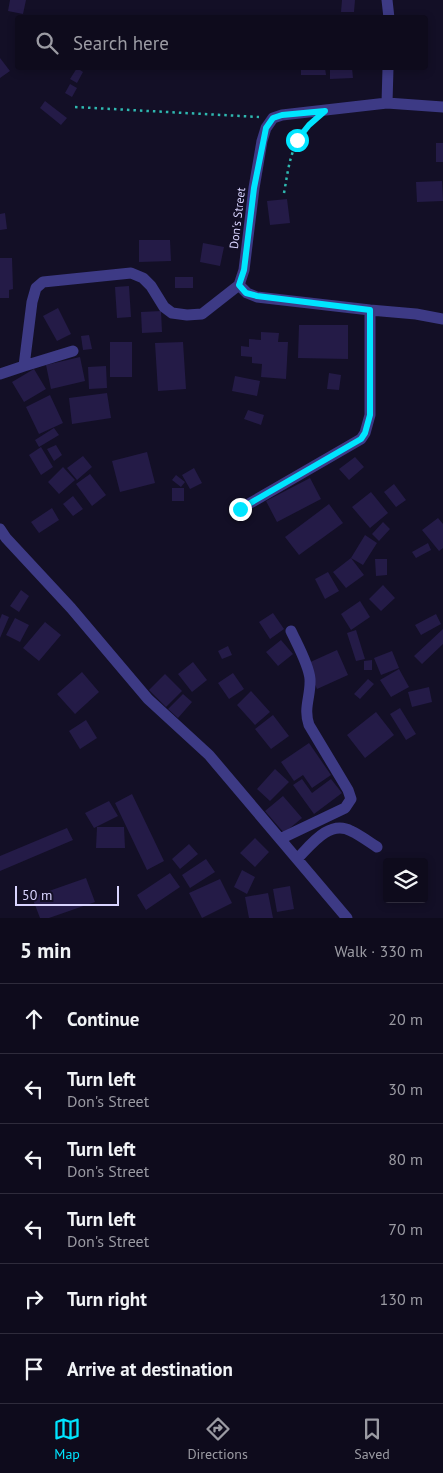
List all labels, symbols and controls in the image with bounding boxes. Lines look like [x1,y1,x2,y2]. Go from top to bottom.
search box [15,15,428,70]
icon: search [33,29,61,57]
text: Search here [73,31,169,55]
route start [286,129,309,152]
street label: Don's Street [226,187,248,249]
route end [229,498,252,521]
map controls [383,858,428,903]
button: layers [383,858,428,903]
scale bar [15,883,119,906]
text: 50 m [22,886,52,904]
text: 5 min [20,937,71,964]
text: Walk · 330 m [334,941,423,961]
icon: ahead [20,1005,48,1033]
text: Continue [67,1007,139,1031]
text: 20 m [388,1009,423,1029]
text: Turn left [67,1067,136,1091]
icon: left [20,1075,48,1103]
text: 30 m [388,1079,423,1099]
text: Don's Street [67,1091,149,1111]
text: Turn left [67,1137,136,1161]
icon: left [20,1145,48,1173]
text: 80 m [388,1149,423,1169]
text: Don's Street [67,1161,149,1181]
text: Turn left [67,1207,136,1231]
icon: left [20,1215,48,1243]
text: 70 m [388,1219,423,1239]
text: Don's Street [67,1231,149,1251]
icon: right [20,1285,48,1313]
text: Turn right [67,1287,147,1311]
text: 130 m [380,1289,423,1309]
icon: arrive [20,1355,48,1383]
text: Arrive at destination [67,1357,233,1381]
tab: Map [53,1415,81,1463]
tab: Directions [187,1415,248,1463]
tab: Saved [354,1415,390,1463]

